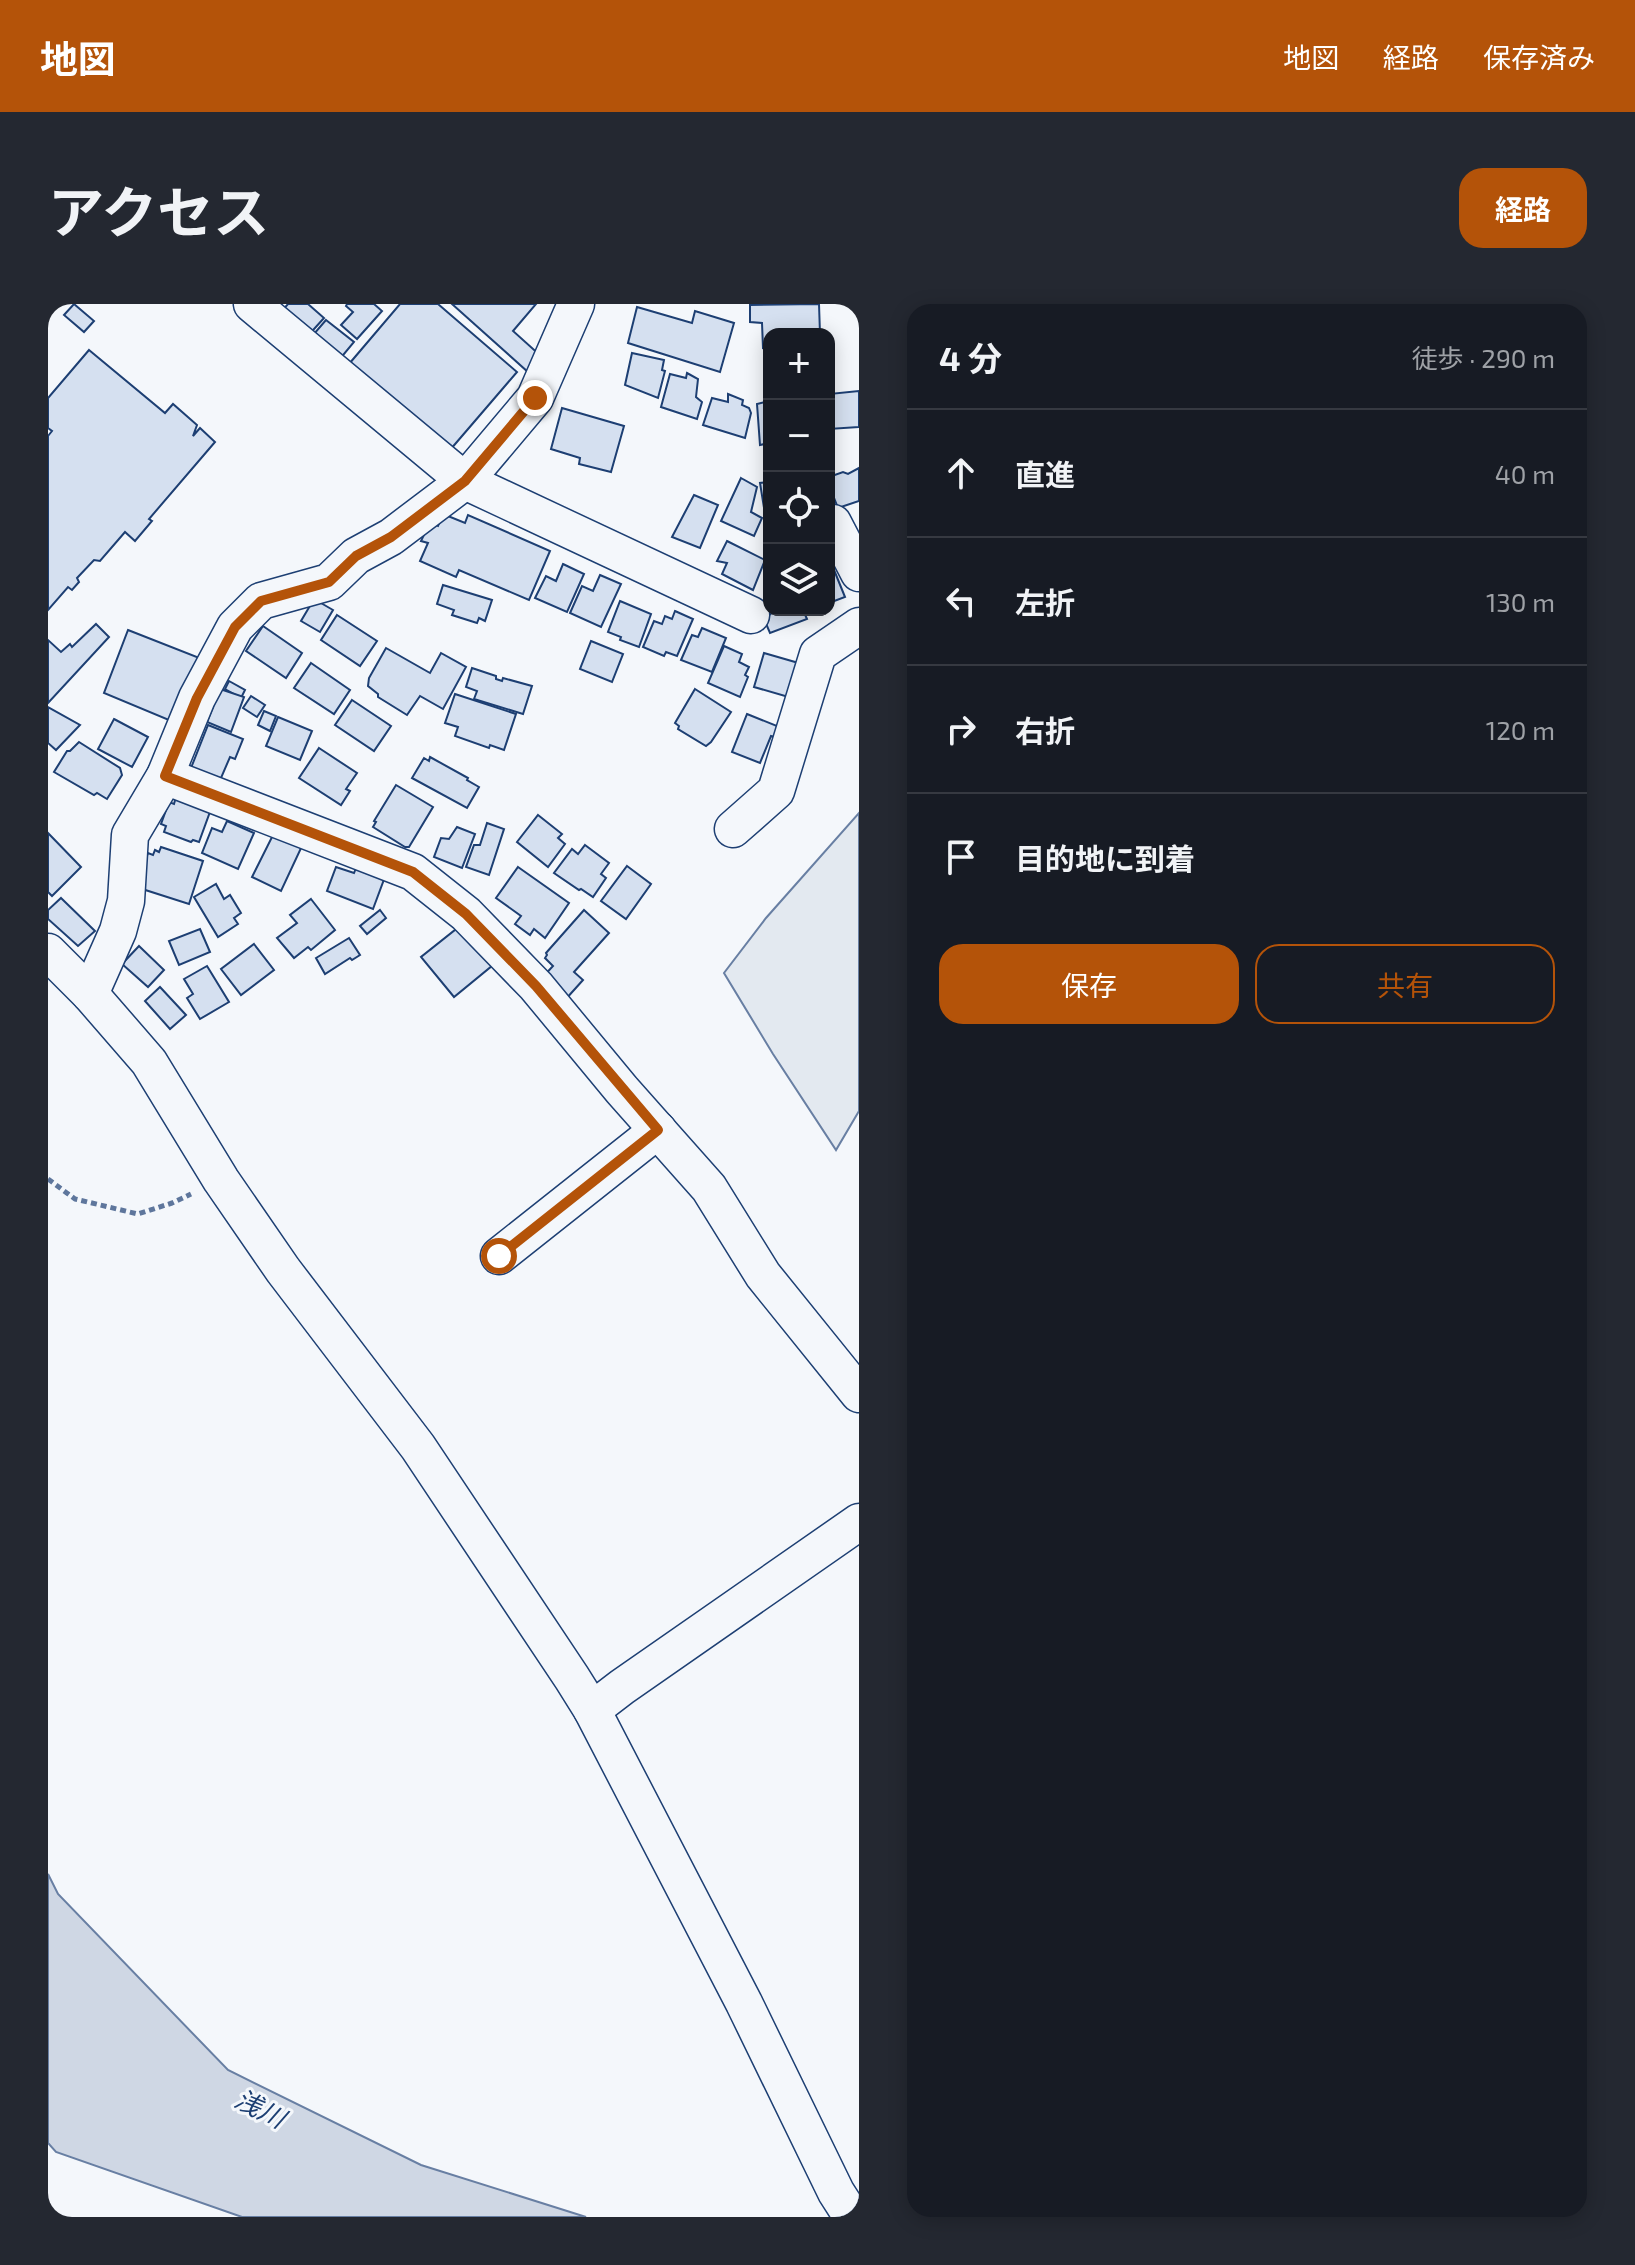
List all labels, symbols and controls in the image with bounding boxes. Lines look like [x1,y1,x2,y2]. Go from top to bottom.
text: 地図 [40,35,116,81]
text: 地図 [1283,40,1339,74]
text: 経路 [1383,40,1439,74]
text: 保存済み [1483,40,1595,74]
button: 経路 [1459,168,1587,248]
text: アクセス [48,177,269,244]
map controls [763,328,835,616]
button: + [763,328,835,400]
text: 4 分 [939,337,1002,378]
text: 徒歩 · 290 m [1412,342,1555,373]
route end [517,380,553,416]
button: − [763,400,835,472]
icon: ahead [939,451,983,495]
text: 直進 [1015,456,1075,492]
text: 40 m [1495,458,1555,489]
button: locate [763,472,835,544]
button: layers [763,544,835,616]
icon: left [939,579,983,623]
text: 左折 [1015,584,1075,620]
text: 130 m [1486,586,1555,617]
icon: right [939,707,983,751]
text: 右折 [1015,712,1075,748]
text: 120 m [1486,714,1555,745]
icon: arrive [939,835,983,879]
text: 目的地に到着 [1015,840,1195,876]
button: 保存 [939,944,1239,1024]
button: 共有 [1255,944,1555,1024]
route start [481,1238,517,1274]
water label: 浅川 [230,2082,294,2135]

